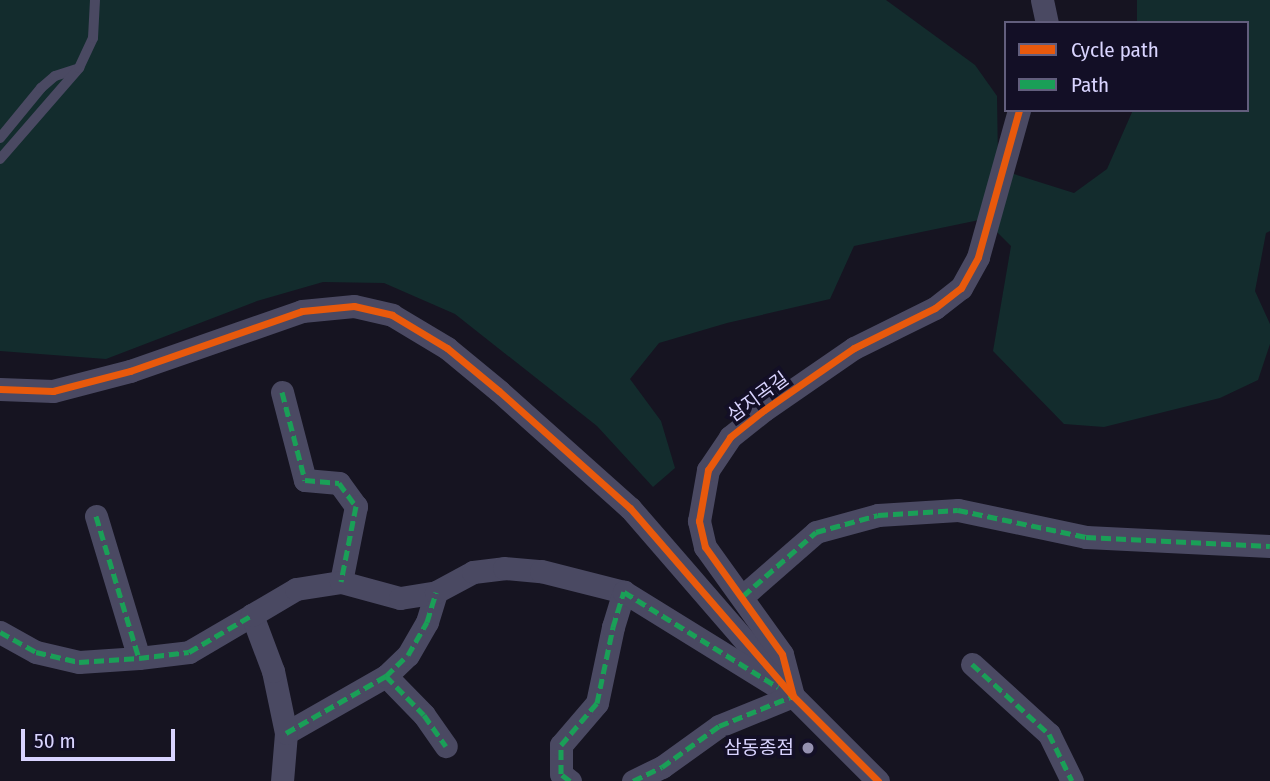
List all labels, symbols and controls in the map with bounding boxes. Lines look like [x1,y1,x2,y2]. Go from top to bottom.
legend [1004,21,1249,112]
text: Cycle path [1071,37,1159,63]
text: Path [1071,72,1109,98]
street label: 삼지곡길 [723,367,793,427]
scale bar [24,714,178,758]
text: 50 m [34,728,76,754]
place label: 삼동종점 [724,737,794,759]
marker: 삼동종점 [800,740,816,756]

